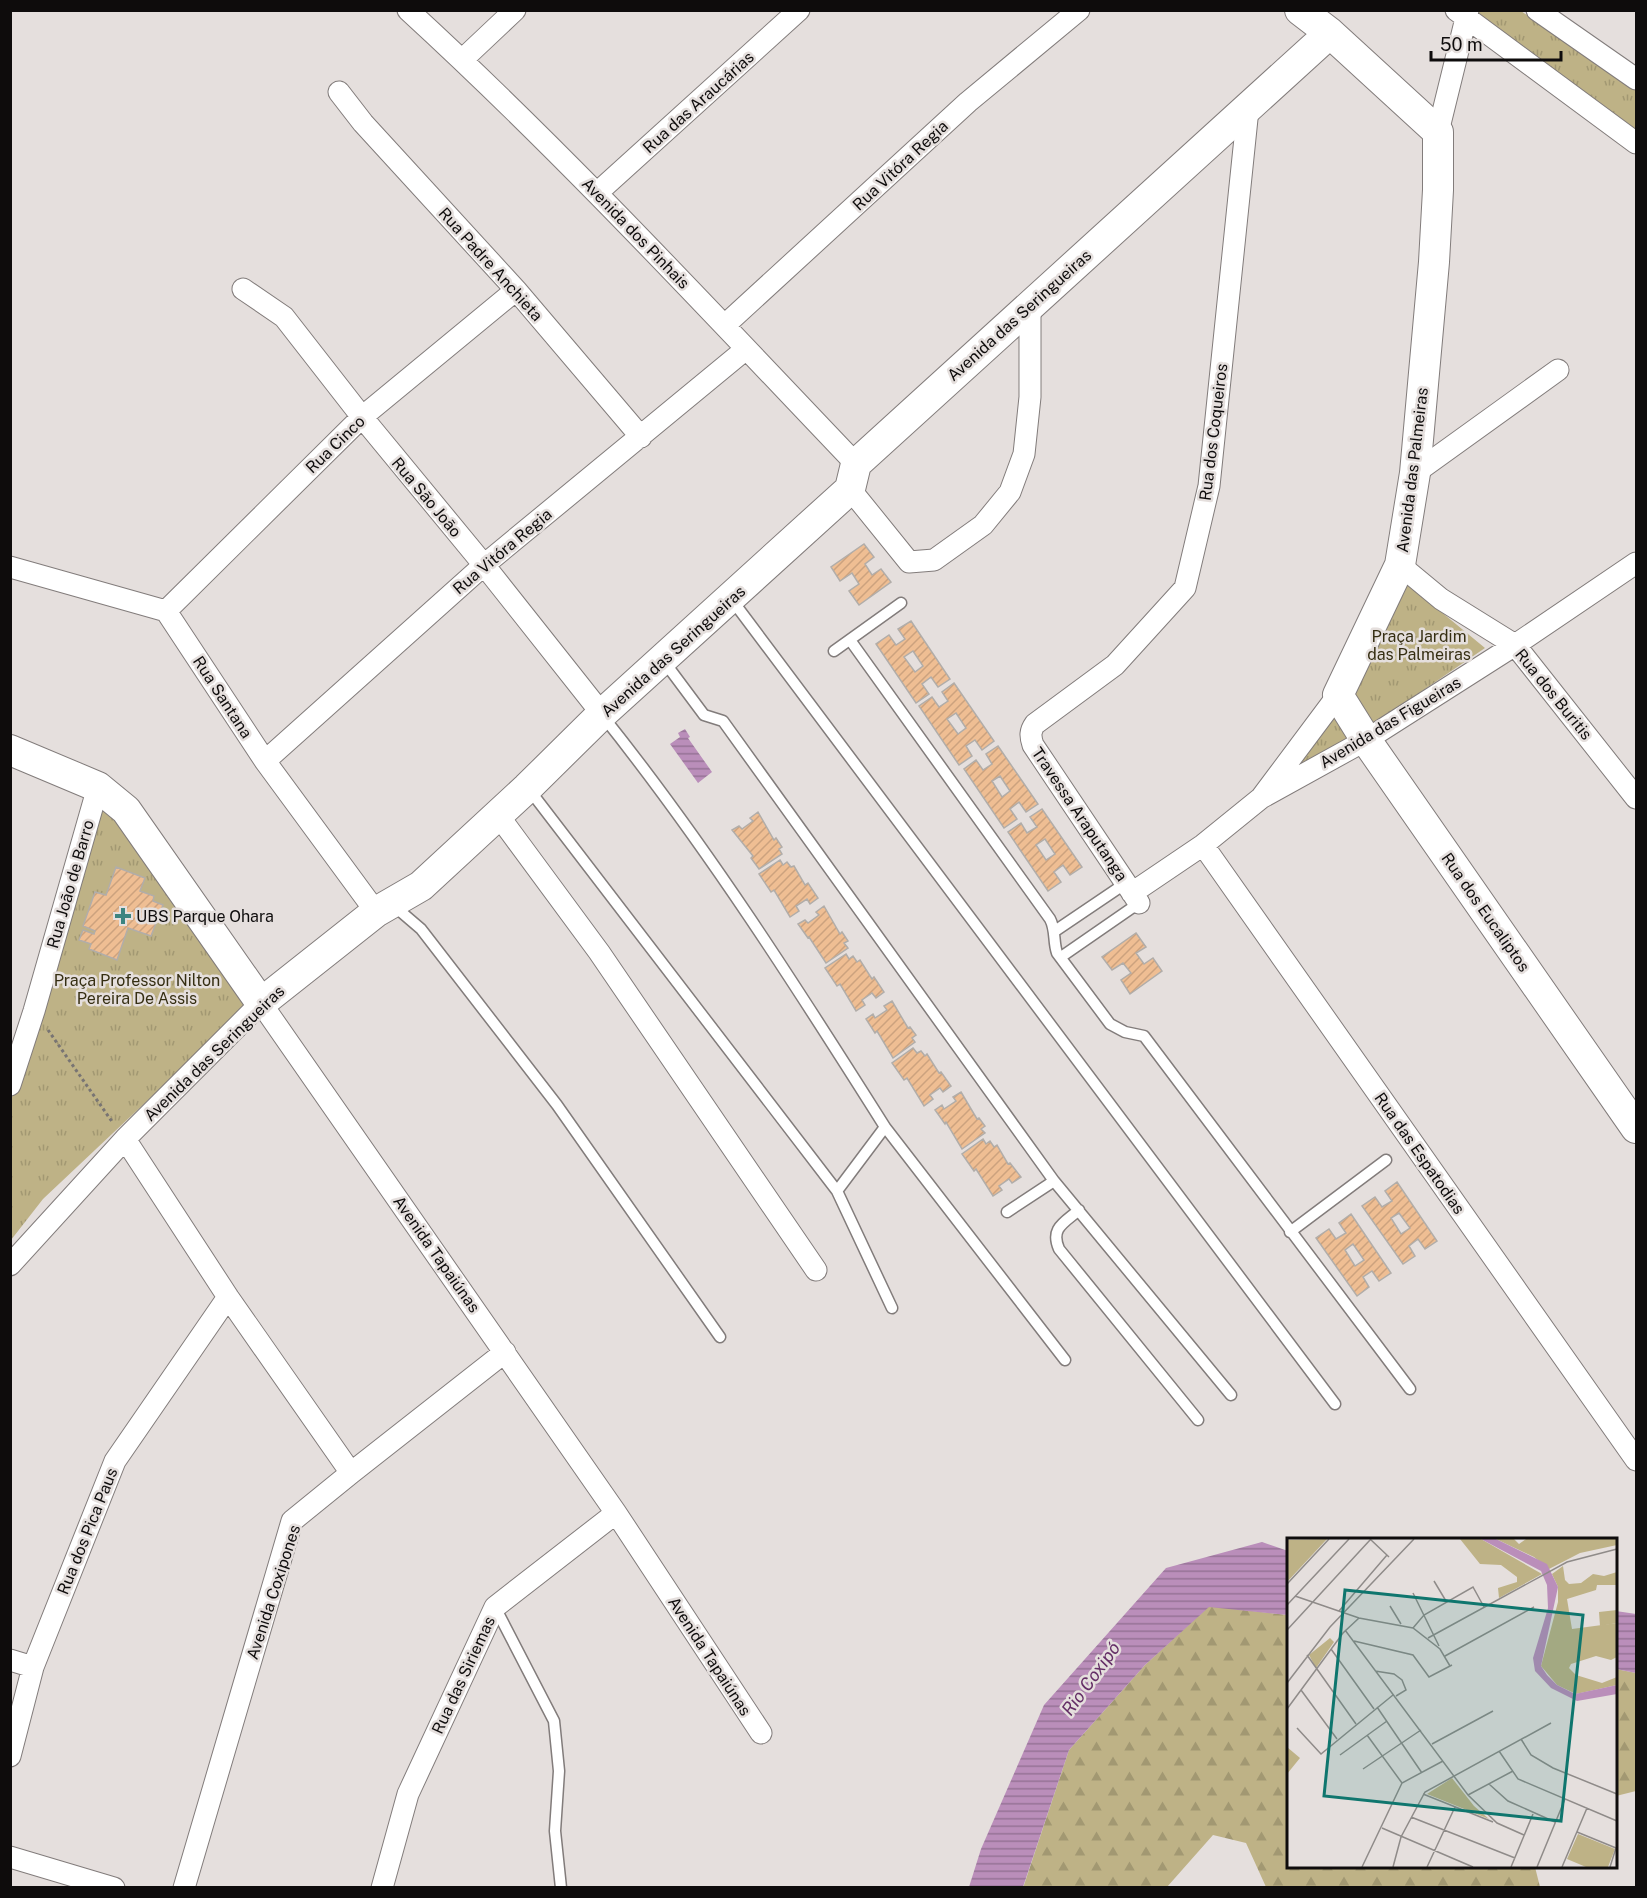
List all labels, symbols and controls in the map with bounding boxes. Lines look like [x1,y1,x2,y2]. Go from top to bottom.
scale bar [1431,24,1562,62]
text: 50 m [1440,34,1483,55]
street label: Rua das Araucárias [639,48,758,157]
street label: Rua Vitóra Regia [849,116,952,214]
street label: Avenida dos Pinhais [578,174,693,293]
street label: Rua Padre Anchieta [435,204,547,325]
street label: Avenida das Seringueiras [943,246,1095,385]
street label: Rua dos Coqueiros [1196,362,1231,502]
street label: Avenida das Palmeiras [1393,386,1432,554]
street label: Rua Cinco [302,412,369,477]
street label: Rua São João [388,454,465,541]
street label: Rua Vitóra Regia [449,505,556,598]
street label: Avenida das Seringueiras [597,582,749,721]
park label: Praça Jardim das Palmeiras [1367,627,1471,664]
street label: Rua dos Buritis [1511,645,1596,744]
street label: Rua Santana [189,653,256,742]
street label: Avenida das Figueiras [1316,673,1464,772]
street label: Travessa Araputanga [1028,744,1131,885]
street label: Rua João de Barro [43,818,98,951]
street label: Rua dos Eucaliptos [1437,849,1534,975]
marker: UBS Parque Ohara [114,907,132,925]
place label: UBS Parque Ohara [136,907,274,926]
park label: Praça Professor Nilton Pereira De Assis [54,971,220,1008]
street label: Avenida das Seringueiras [140,982,288,1125]
street label: Rua das Espatodias [1370,1089,1469,1218]
street label: Avenida Tapaiúnas [389,1192,484,1316]
street label: Rua dos Pica Paus [53,1465,122,1597]
street label: Avenida Coxipones [243,1522,304,1662]
inset map [1287,1538,1617,1868]
street label: Avenida Tapaiúnas [664,1593,755,1719]
street label: Rua das Siriemas [428,1613,499,1737]
water label: Rio Coxipó [1057,1638,1124,1719]

